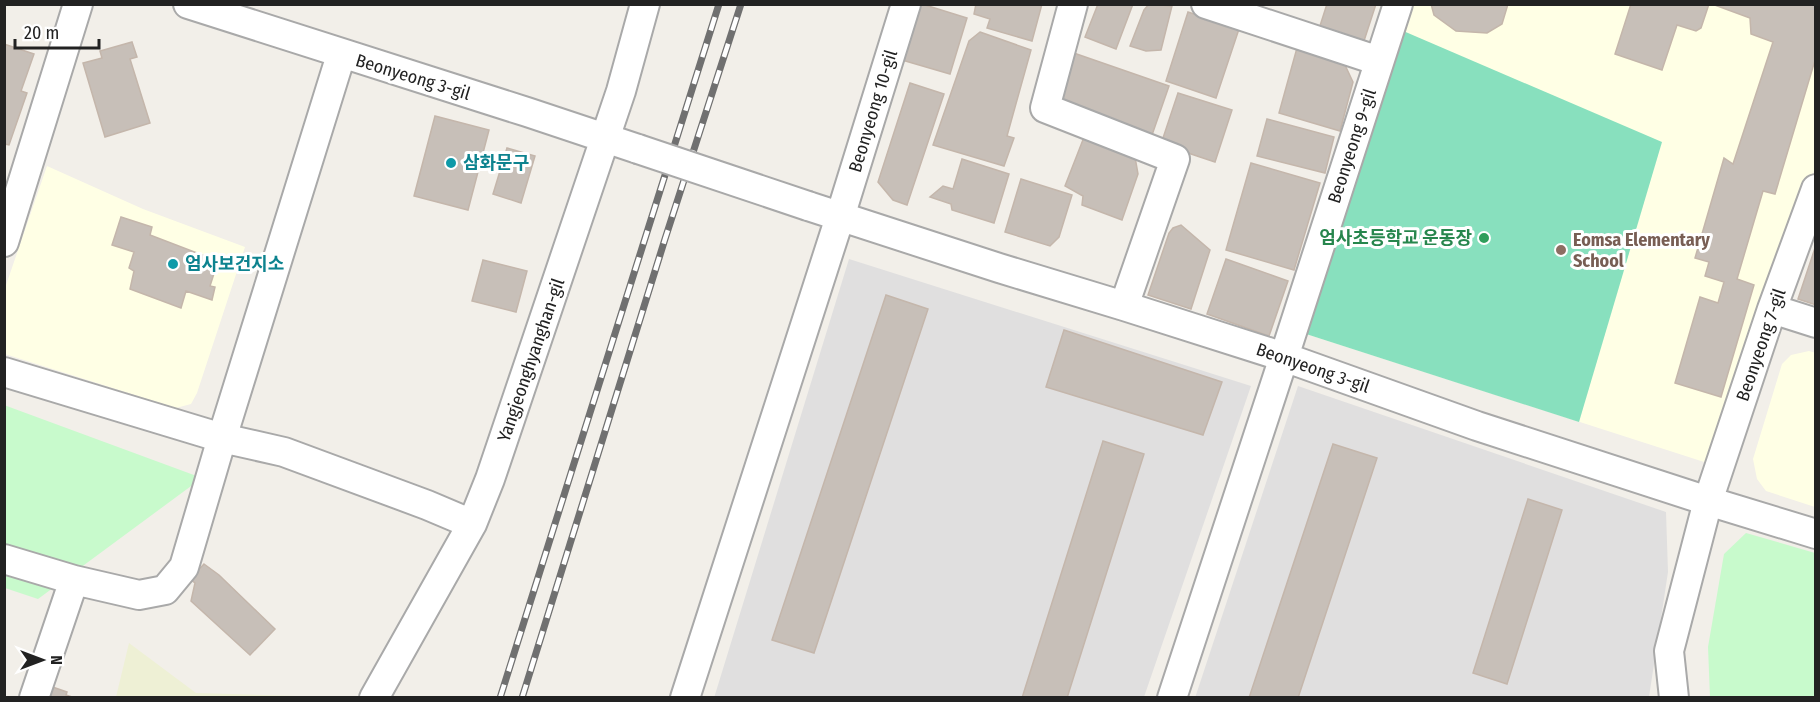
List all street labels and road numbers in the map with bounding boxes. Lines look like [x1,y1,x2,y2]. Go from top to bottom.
street label: Beonyeong 10-gil [844,47,902,175]
street label: Beonyeong 3-gil [353,49,473,105]
street label: Beonyeong 9-gil [1323,86,1381,206]
street label: Yangjeonghyanghan-gil [493,275,569,445]
street label: Beonyeong 7-gil [1731,286,1791,404]
street label: Beonyeong 3-gil [1253,338,1373,398]

